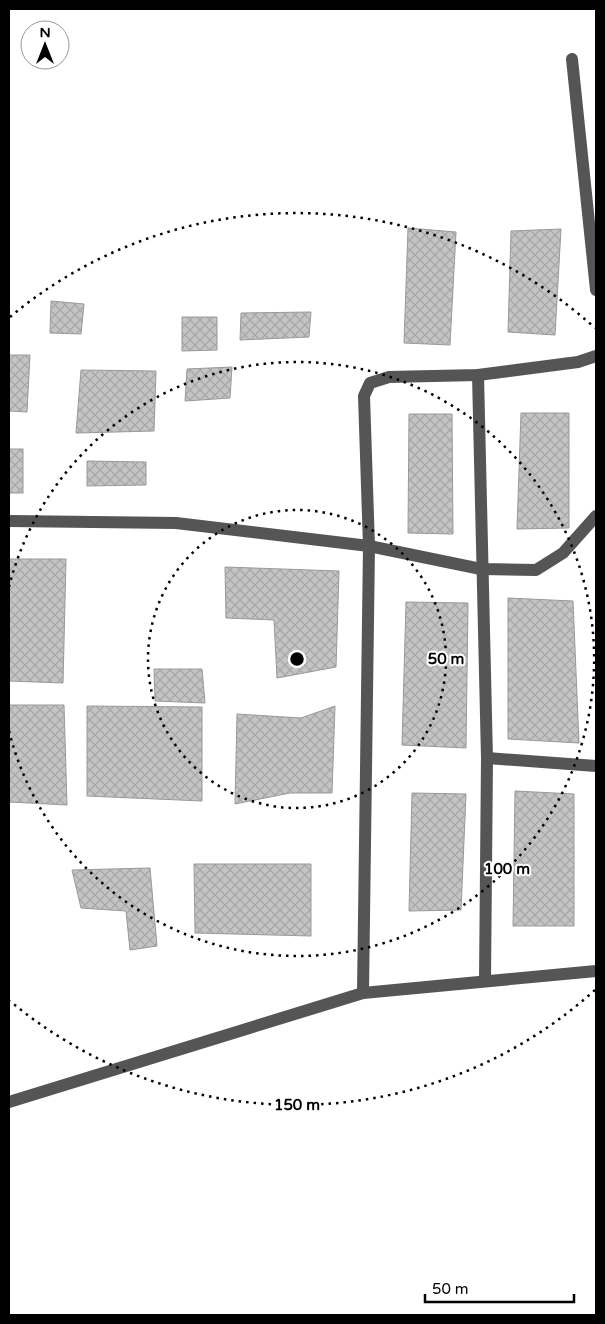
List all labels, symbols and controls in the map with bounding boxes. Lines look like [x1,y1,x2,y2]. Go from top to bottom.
north arrow [20,20,70,70]
text: N [39,24,51,41]
centre of rings [288,650,306,668]
text: 50 m [428,650,464,668]
text: 100 m [484,860,530,878]
text: 150 m [274,1096,320,1114]
scale bar [425,1272,574,1304]
text: 50 m [432,1280,469,1298]

